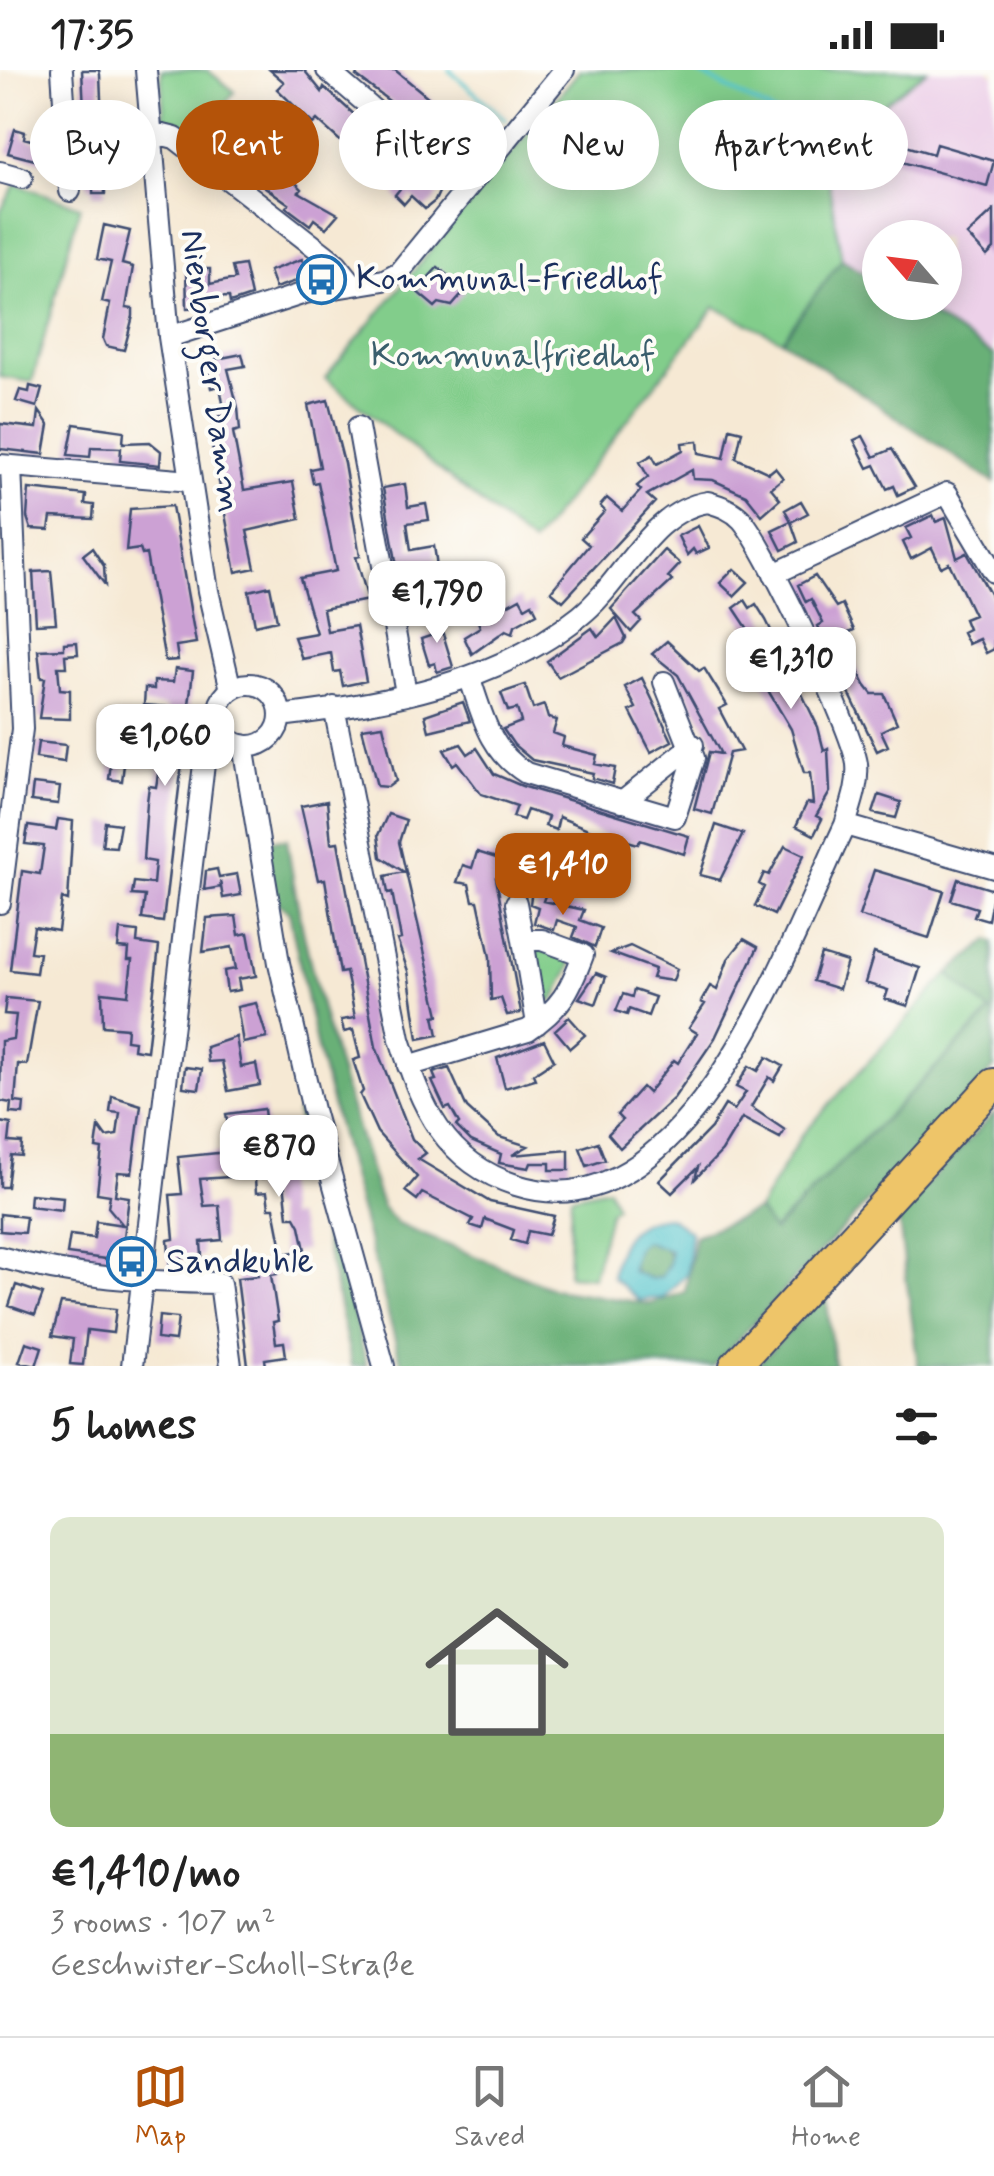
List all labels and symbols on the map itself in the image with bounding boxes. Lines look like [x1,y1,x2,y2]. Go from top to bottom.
north arrow [862,220,962,320]
street label: Nienborger Damm [164,227,254,516]
bus stop icon: Kommunal-Friedhof [295,253,347,305]
place label: Kommunal-Friedhof [356,256,663,302]
park label: Kommunalfriedhof [371,333,655,379]
pin: €1,790 [356,561,518,646]
pin: €1,310 [710,627,872,712]
pin: €1,060 [84,704,246,789]
pin: €1,410 [482,833,644,918]
pin: €870 [220,1115,338,1200]
bus stop icon: Sandkuhle [105,1236,157,1288]
place label: Sandkuhle [166,1239,314,1285]

